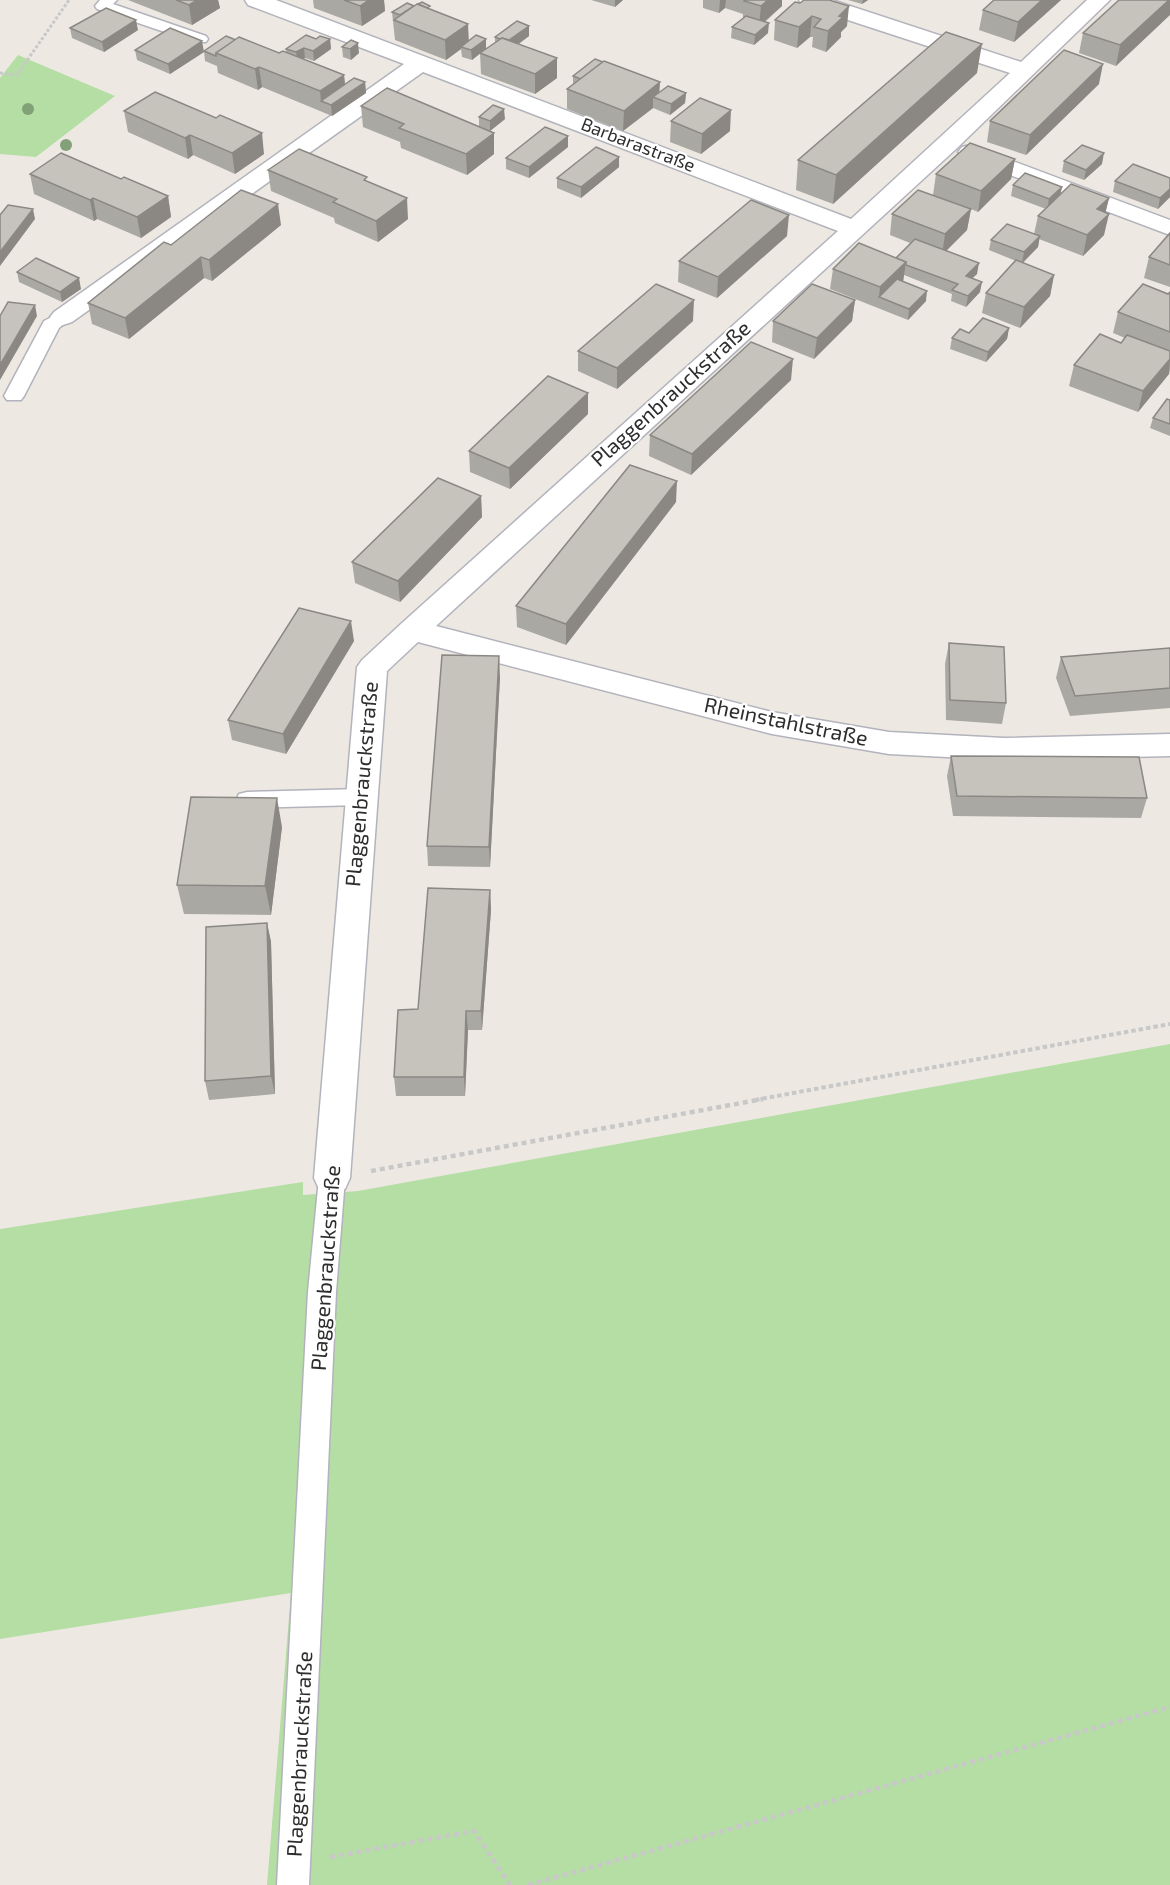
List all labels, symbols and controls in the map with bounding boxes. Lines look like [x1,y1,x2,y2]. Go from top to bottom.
street label: Barbarastraße [578,112,699,176]
street label: Plaggenbrauckstraße [585,315,755,471]
street label: Plaggenbrauckstraße [339,680,382,888]
street label: Rheinstahlstraße [702,691,870,750]
street label: Plaggenbrauckstraße [305,1164,344,1371]
street label: Plaggenbrauckstraße [281,1650,316,1857]

